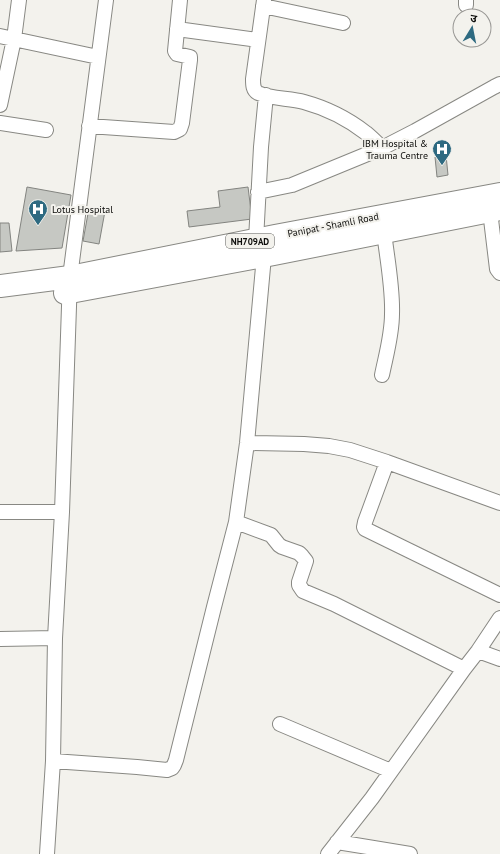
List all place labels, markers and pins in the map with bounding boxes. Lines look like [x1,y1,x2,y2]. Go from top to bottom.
place label: IBM Hospital & Trauma Centre [362,137,428,162]
hospital icon: IBM Hospital & Trauma Centre [431,138,453,166]
hospital icon: Lotus Hospital [27,198,49,226]
place label: Lotus Hospital [52,203,113,216]

